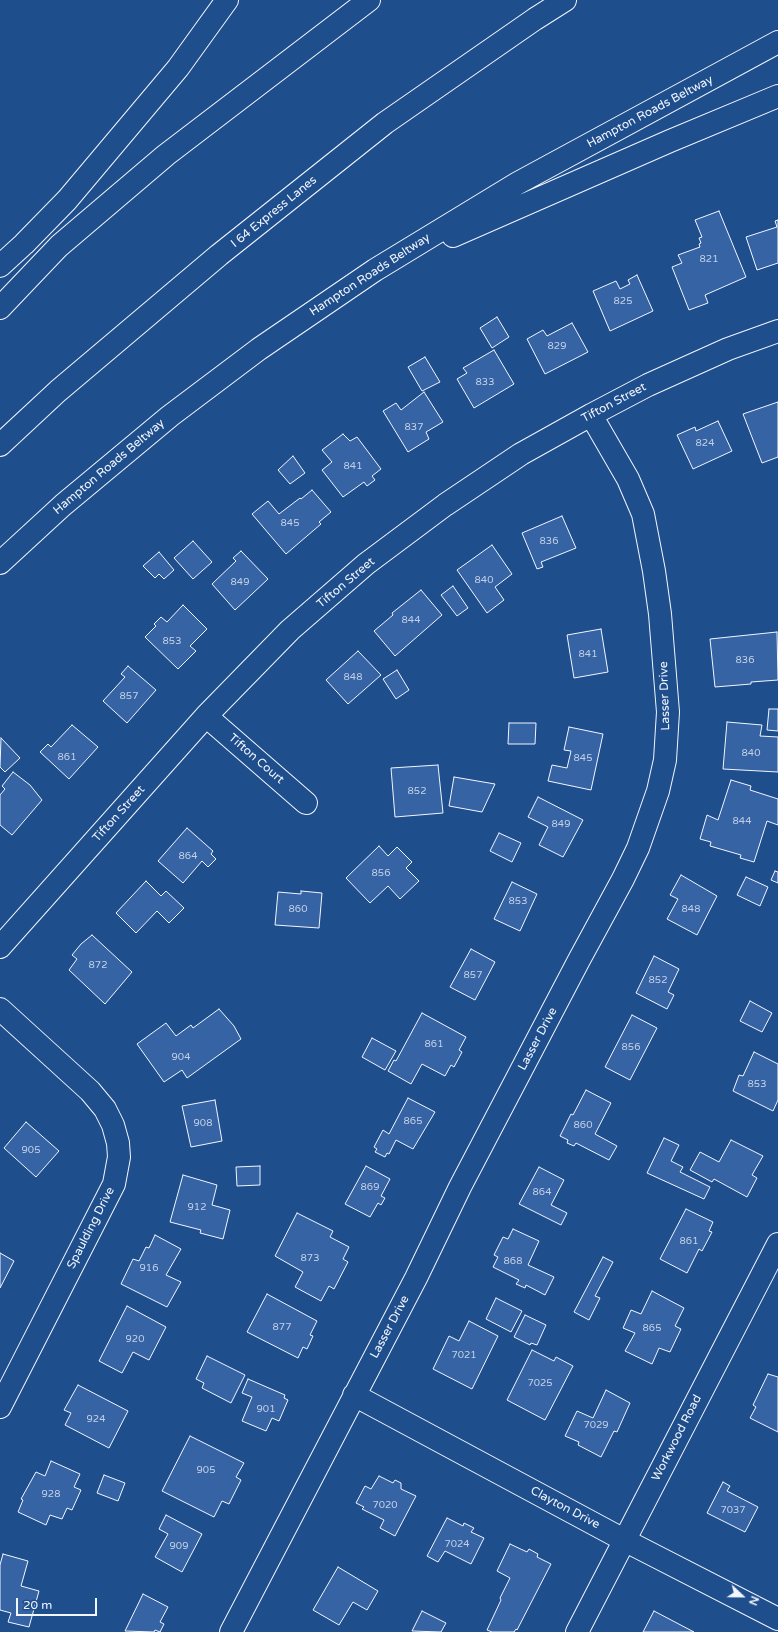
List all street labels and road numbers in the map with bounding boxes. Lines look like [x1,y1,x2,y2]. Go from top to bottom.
street label: Hampton Roads Beltway [585,73,715,151]
street label: I 64 Express Lanes [228,173,320,251]
street label: Hampton Roads Beltway [307,231,433,319]
street label: Tifton Street [579,380,649,426]
street label: Hampton Roads Beltway [50,416,168,518]
street label: Tifton Street [314,555,378,611]
street label: Lasser Drive [657,661,673,731]
street label: Tifton Court [225,731,287,787]
street label: Tifton Street [90,783,148,845]
street label: Lasser Drive [515,1005,561,1073]
street label: Spaulding Drive [64,1185,118,1271]
street label: Lasser Drive [367,1293,413,1361]
street label: Workwood Road [649,1392,705,1484]
street label: Clayton Drive [528,1484,602,1532]

